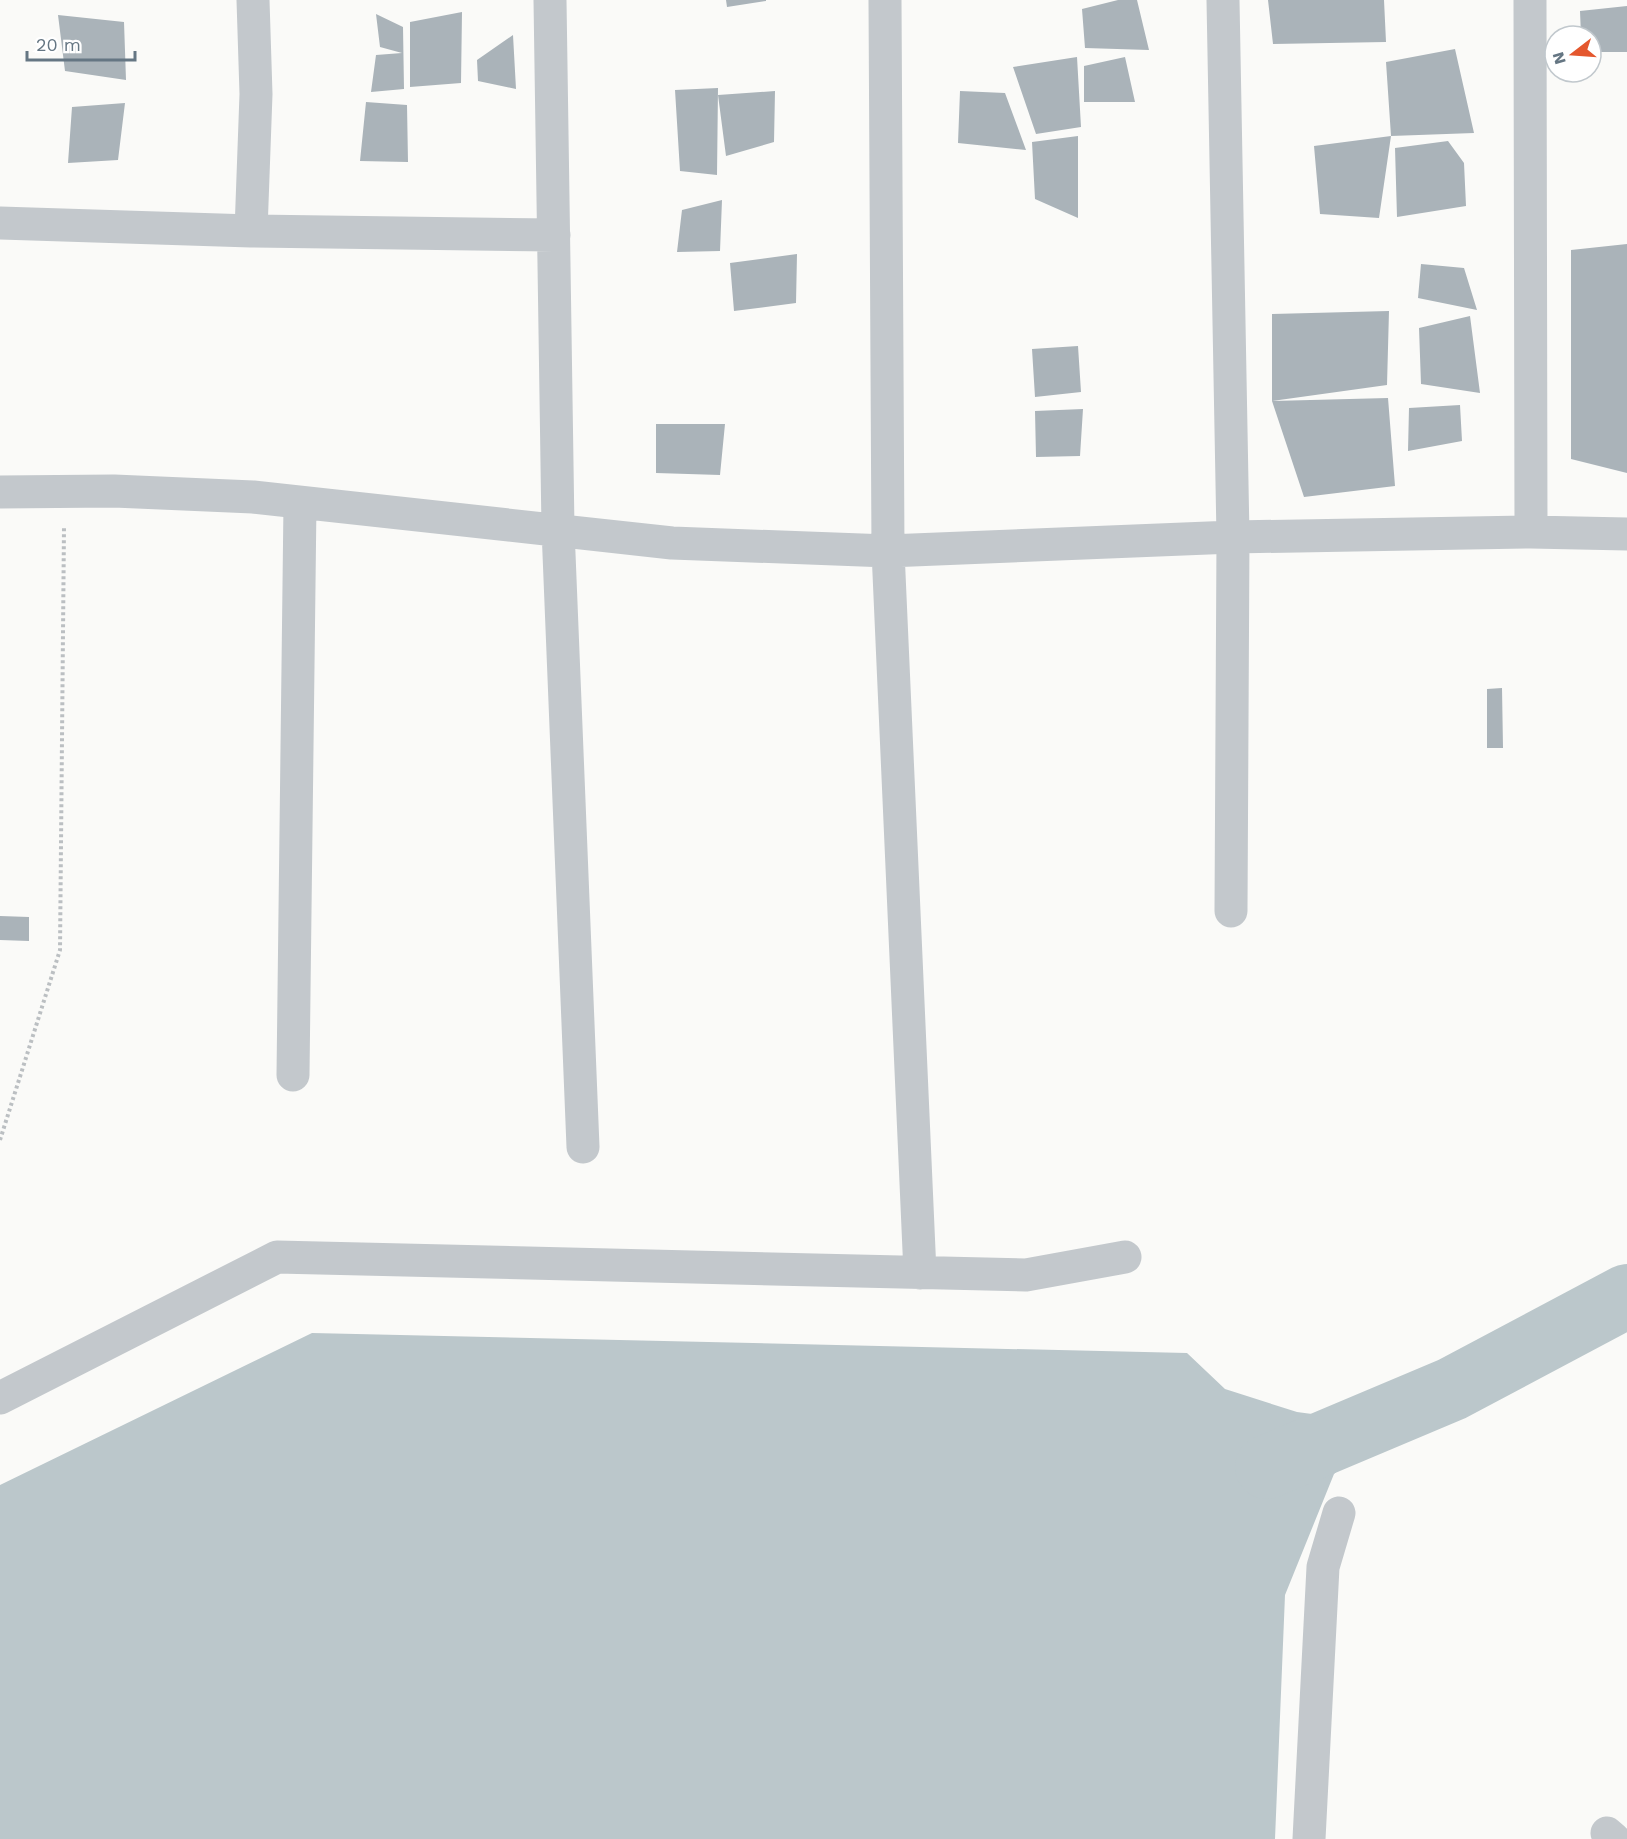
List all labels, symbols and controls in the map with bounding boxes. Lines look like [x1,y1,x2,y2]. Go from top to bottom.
scale bar [27,24,135,62]
north arrow [1543,24,1603,84]
text: 20 m [36,34,81,55]
text: N [1548,50,1570,67]

